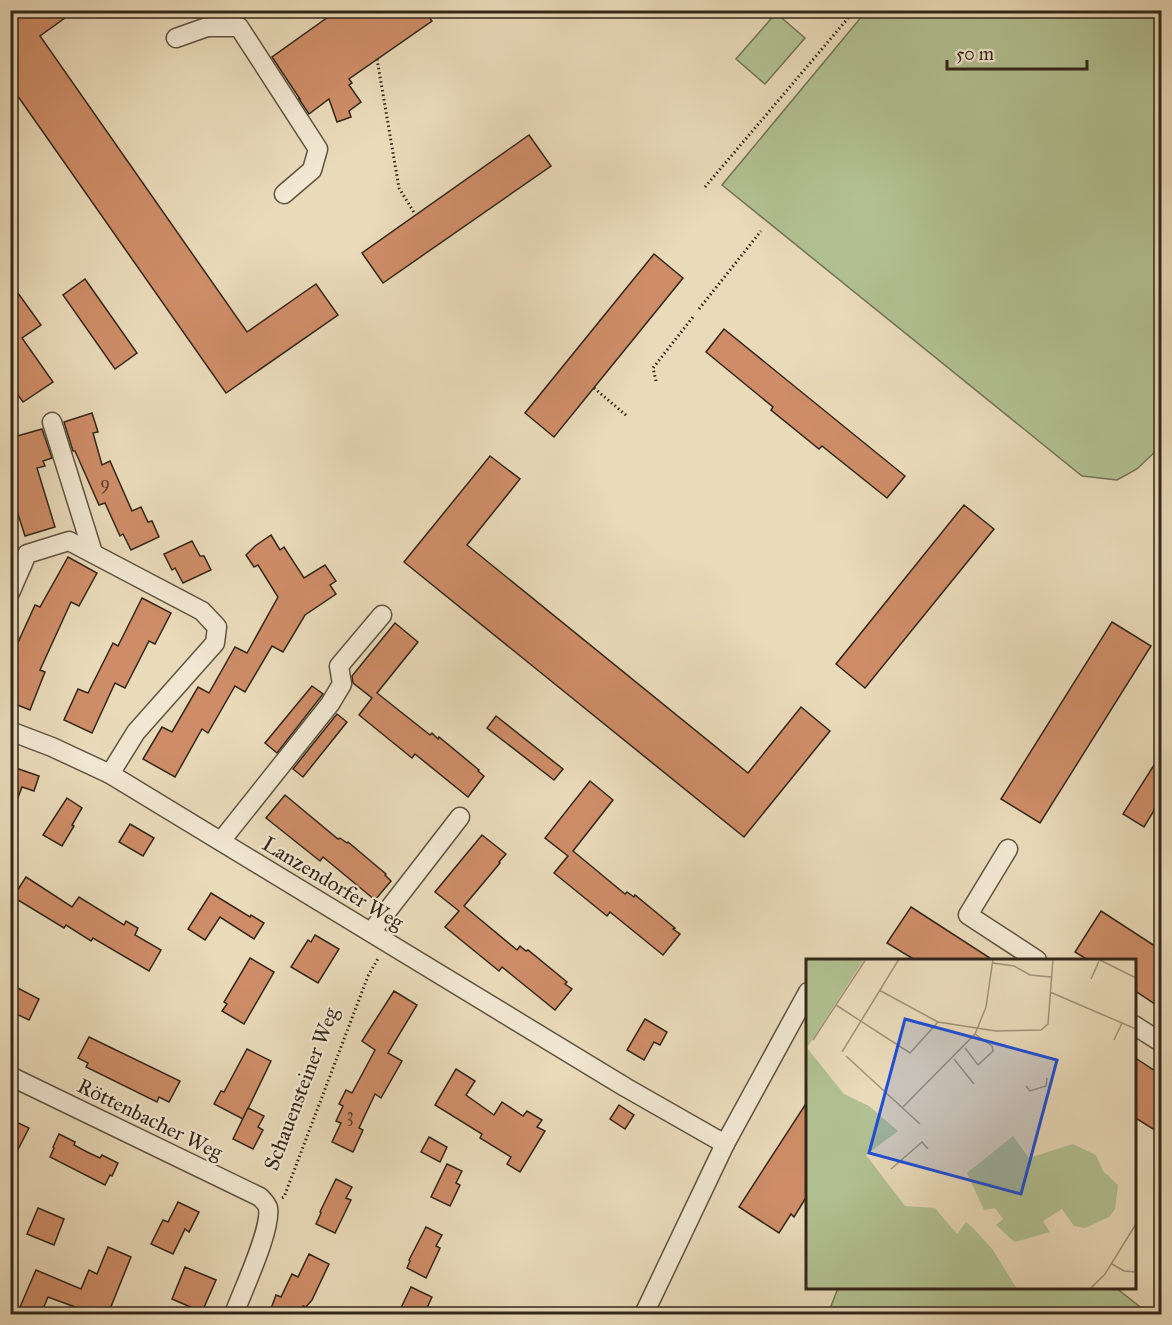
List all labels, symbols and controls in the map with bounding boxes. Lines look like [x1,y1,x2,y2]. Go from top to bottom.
scale bar [947,33,1086,71]
text: 50 m [956,43,994,65]
house number: 9 [100,472,110,494]
street label: Lanzendorfer Weg [258,831,409,936]
inset map [806,959,1136,1289]
street label: Schauensteiner Weg [258,1004,344,1174]
street label: Röttenbacher Weg [73,1073,227,1166]
house number: 3 [346,1104,354,1126]

